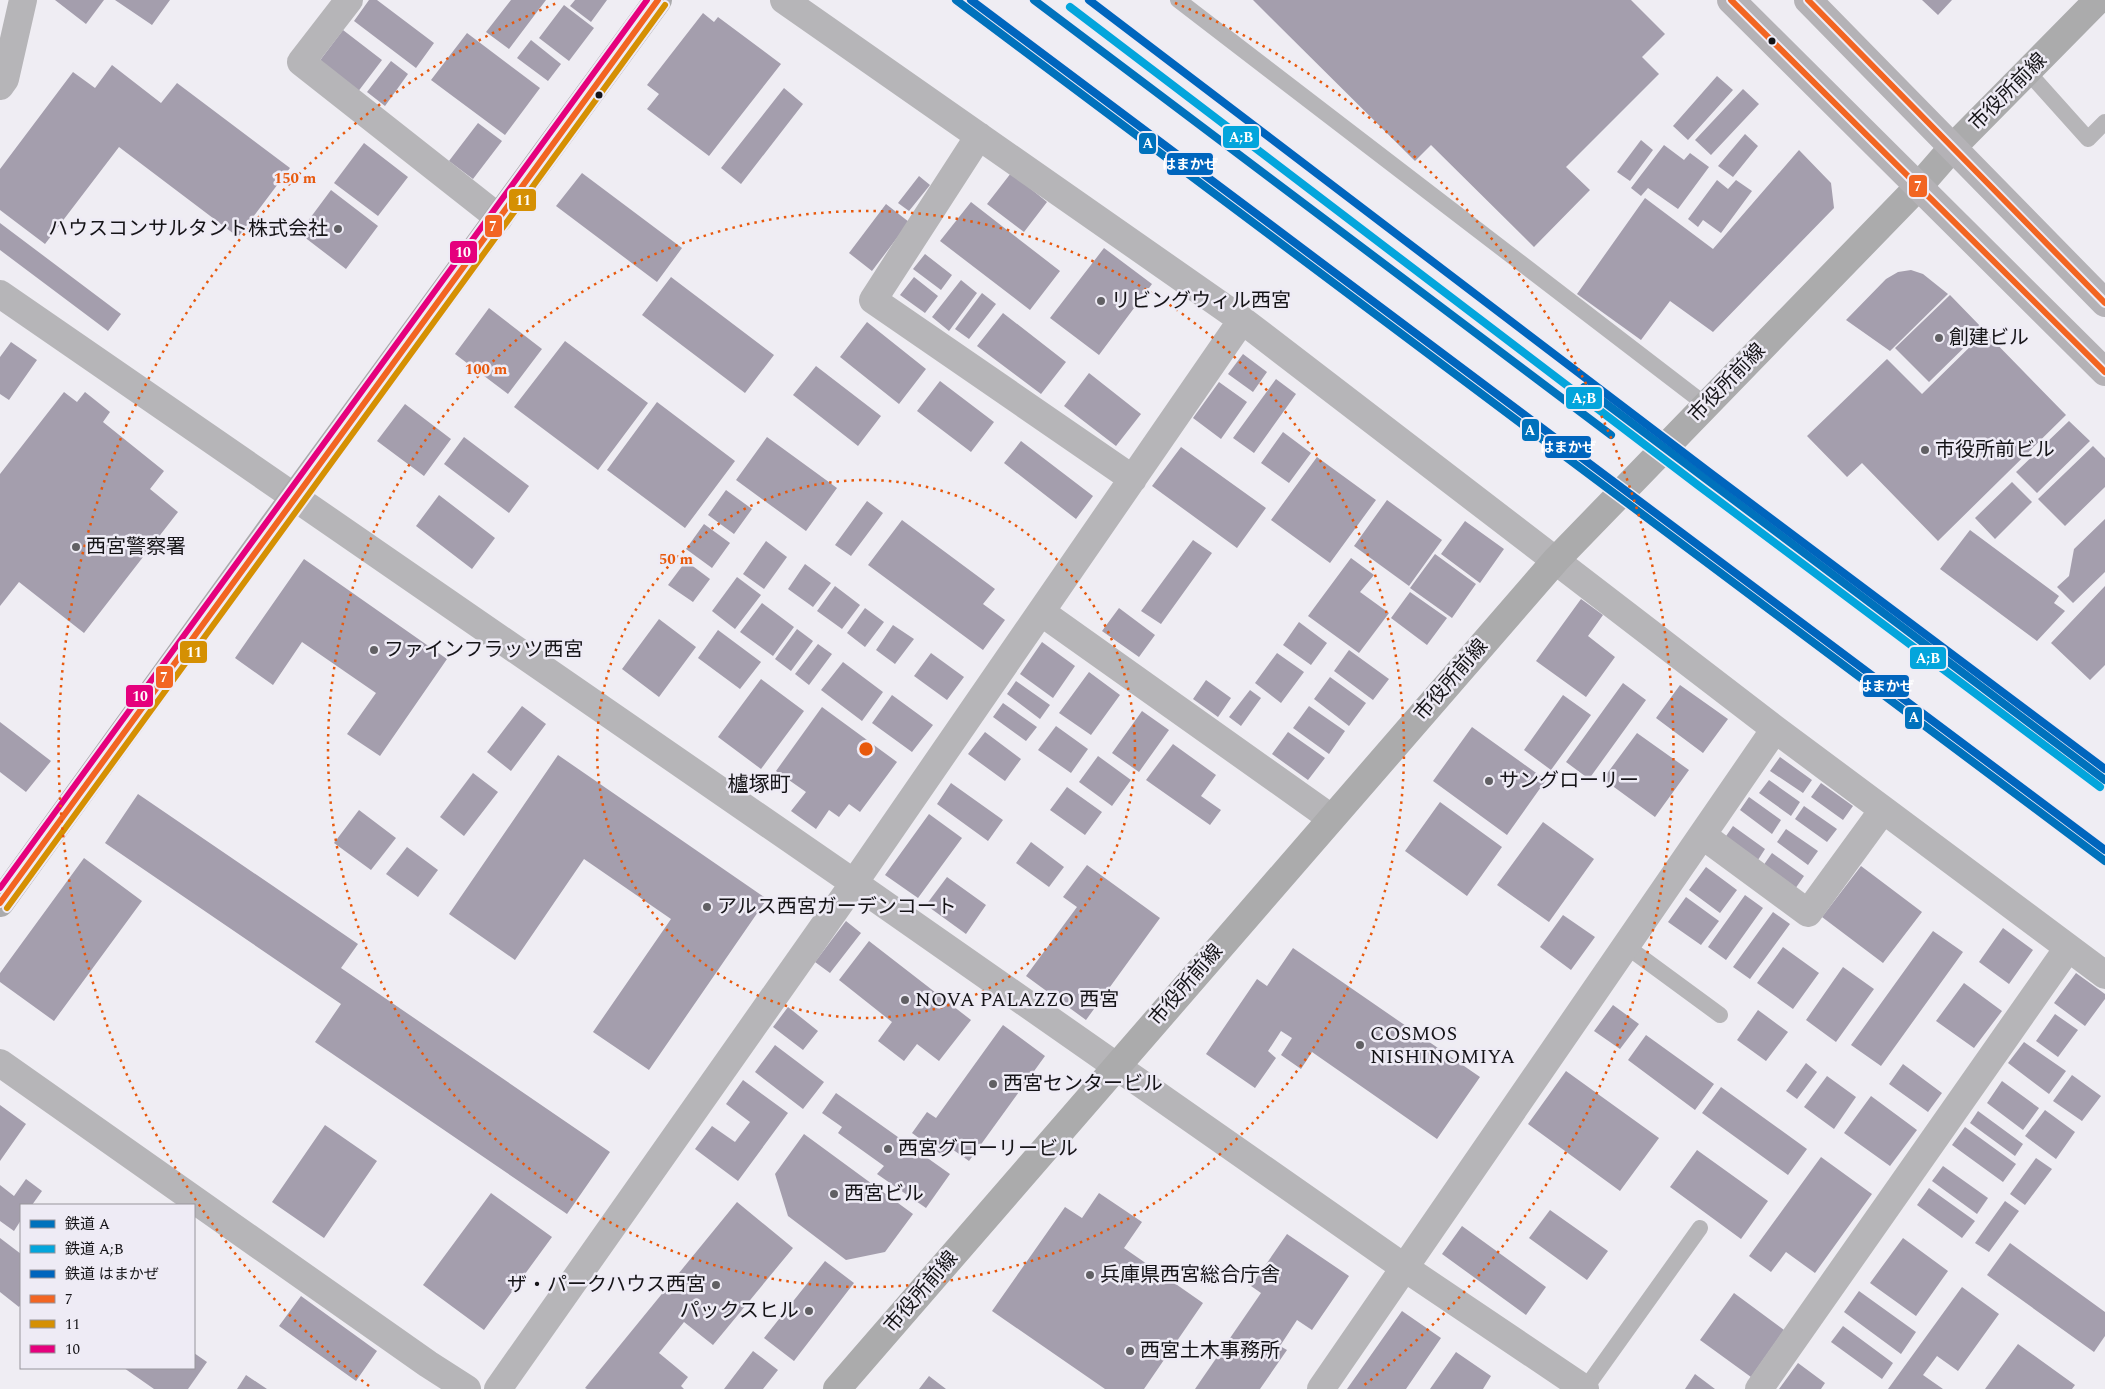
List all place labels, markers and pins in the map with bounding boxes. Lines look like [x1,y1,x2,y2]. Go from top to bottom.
unlabelled marker [1767,36,1777,46]
unlabelled marker [594,90,604,100]
place label: ハウスコンサルタント株式会社 [48,214,328,244]
marker: ハウスコンサルタント株式会社 [332,223,344,235]
place label: リビングウィル西宮 [1111,286,1291,316]
marker: リビングウィル西宮 [1095,295,1107,307]
place label: 創建ビル [1949,323,2029,353]
marker: 創建ビル [1933,332,1945,344]
place label: 市役所前ビル [1935,435,2055,465]
marker: 市役所前ビル [1919,444,1931,456]
place label: 西宮警察署 [86,532,186,562]
marker: 西宮警察署 [70,541,82,553]
place label: ファインフラッツ西宮 [384,635,583,665]
marker: ファインフラッツ西宮 [368,644,380,656]
centre of rings [857,740,875,758]
place label: サングローリー [1499,766,1639,796]
marker: サングローリー [1483,775,1495,787]
place label: アルス西宮ガーデンコート [717,892,957,922]
marker: アルス西宮ガーデンコート [701,901,713,913]
place label: NOVA PALAZZO 西宮 [915,985,1119,1015]
marker: NOVA PALAZZO 西宮 [899,994,911,1006]
place label: COSMOS NISHINOMIYA [1370,1019,1515,1072]
marker: COSMOS NISHINOMIYA [1354,1039,1366,1051]
place label: 西宮センタービル [1003,1069,1163,1099]
marker: 西宮センタービル [987,1078,999,1090]
place label: 西宮グローリービル [898,1134,1078,1164]
marker: 西宮グローリービル [882,1143,894,1155]
place label: 西宮ビル [844,1179,924,1209]
marker: 西宮ビル [828,1188,840,1200]
place label: 兵庫県西宮総合庁舎 [1100,1260,1280,1290]
marker: 兵庫県西宮総合庁舎 [1084,1269,1096,1281]
place label: ザ・パークハウス西宮 [507,1270,706,1300]
marker: ザ・パークハウス西宮 [710,1279,722,1291]
place label: パックスヒル [680,1296,799,1326]
marker: パックスヒル [803,1305,815,1317]
place label: 西宮土木事務所 [1140,1336,1280,1366]
marker: 西宮土木事務所 [1124,1345,1136,1357]

